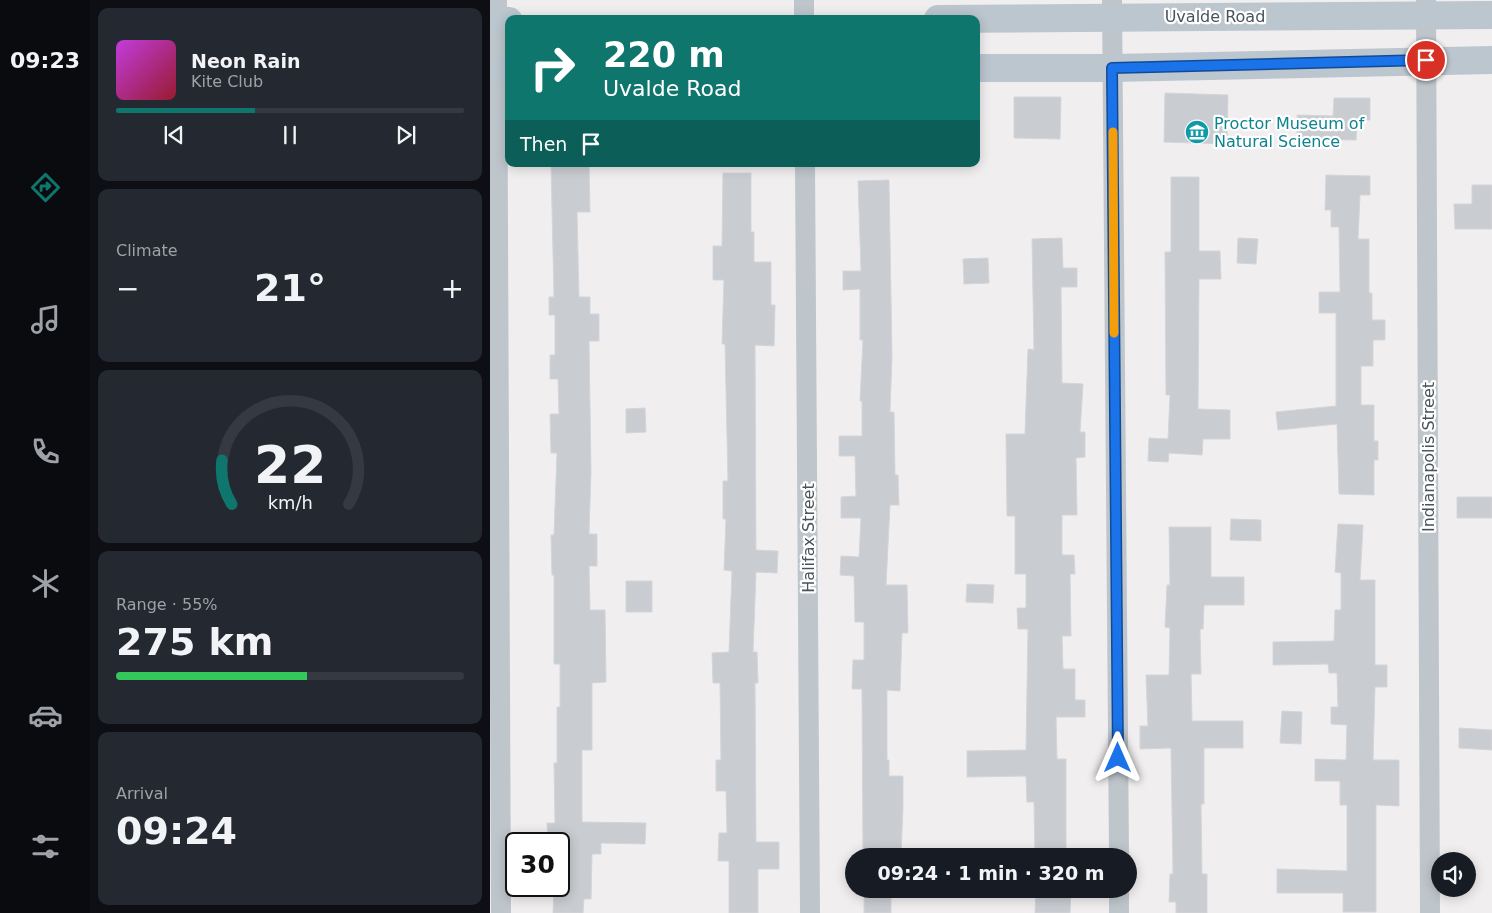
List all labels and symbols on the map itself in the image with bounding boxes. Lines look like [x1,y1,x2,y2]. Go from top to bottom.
street label: Uvalde Road [1165,7,1265,26]
pin [1405,39,1447,81]
place label: Proctor Museum of Natural Science [1214,114,1365,151]
museum icon: Proctor Museum of Natural Science [1184,119,1210,145]
street label: Indianapolis Street [1419,382,1438,532]
street label: Halifax Street [799,483,818,593]
position arrow [1091,731,1143,783]
speed limit sign: 30 [505,832,570,897]

